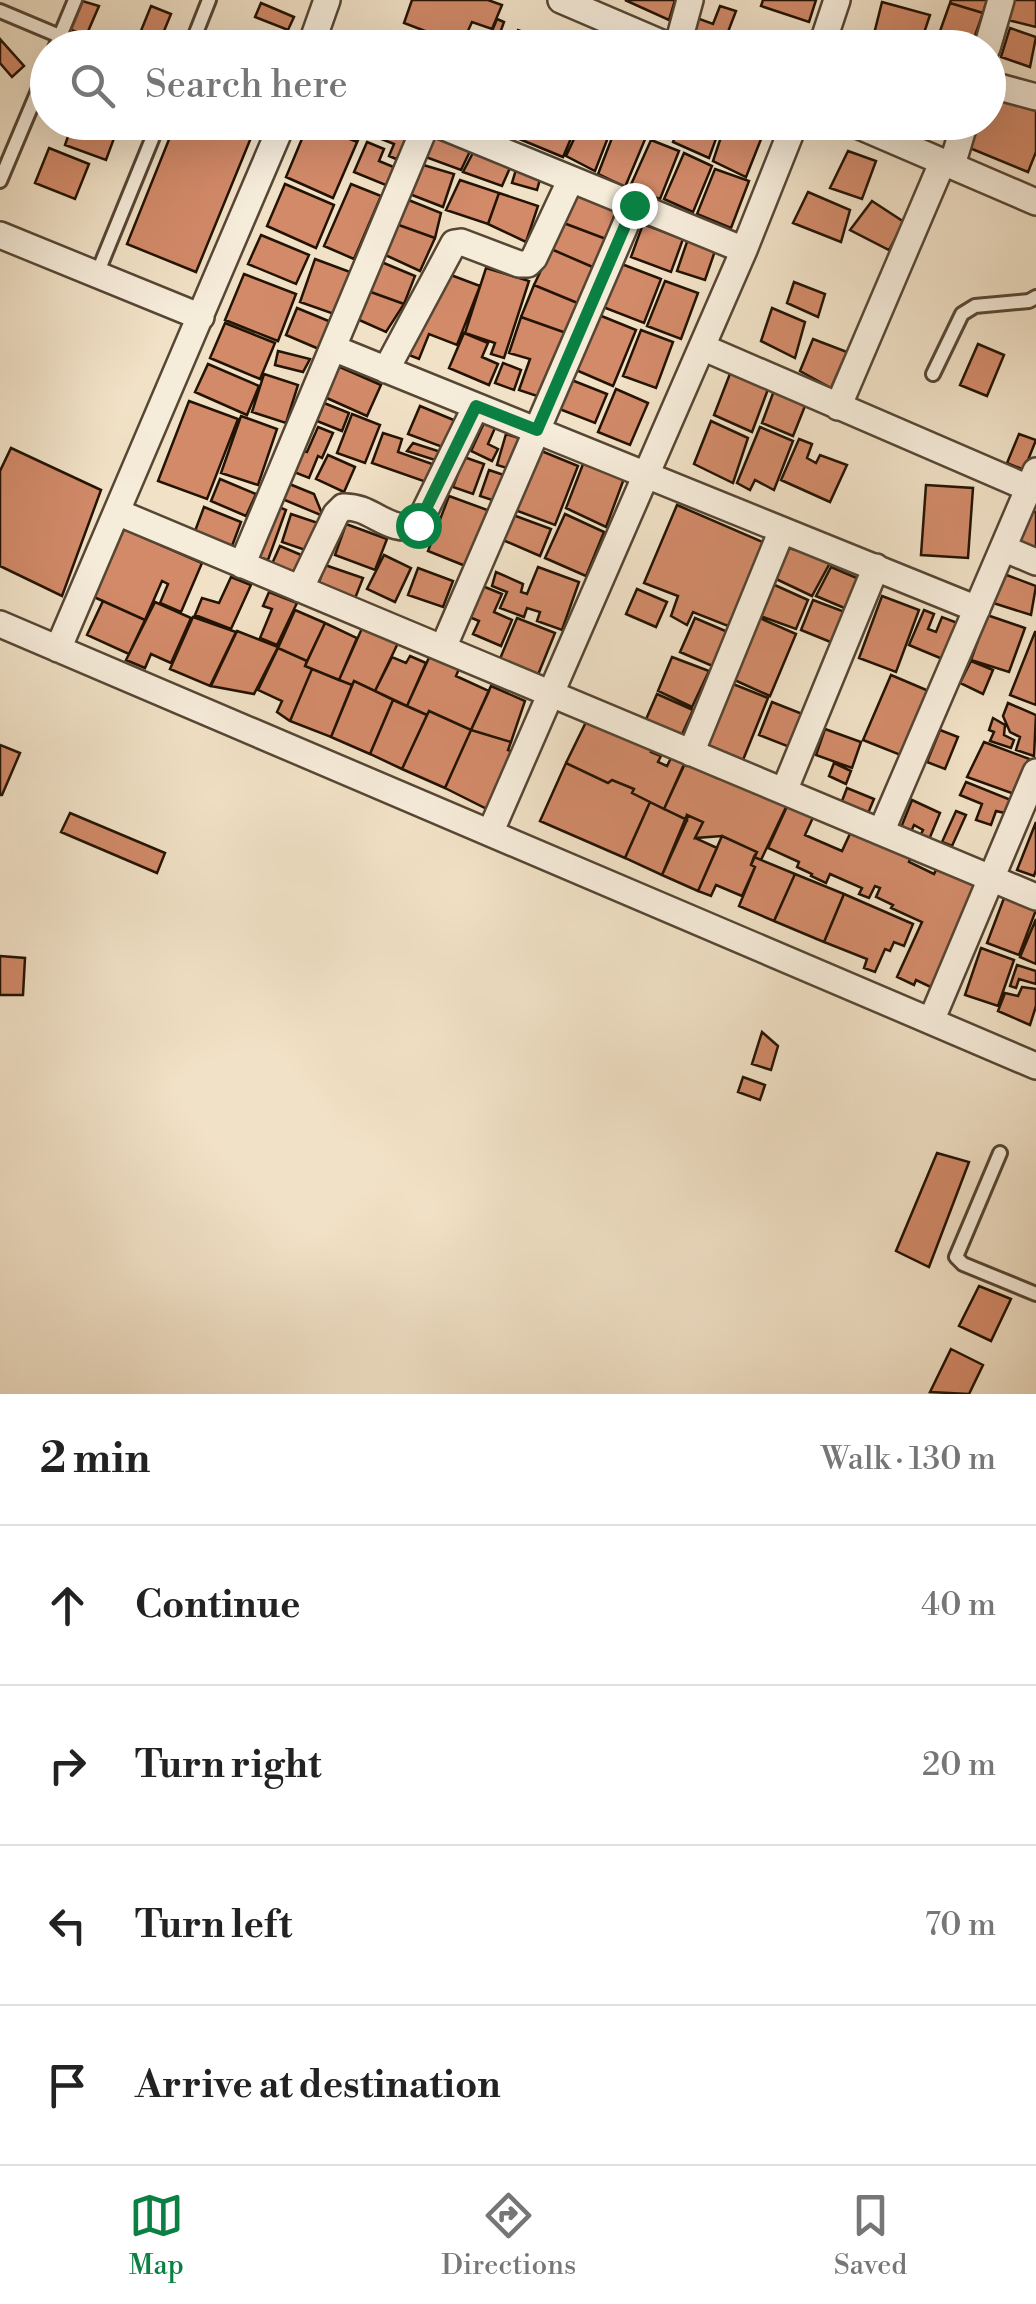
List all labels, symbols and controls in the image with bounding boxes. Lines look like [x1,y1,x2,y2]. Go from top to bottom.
search box [30,30,1006,140]
icon: search [65,58,120,113]
text: Search here [145,62,348,109]
route end [612,183,658,229]
route start [396,503,442,549]
text: 2 min [40,1433,150,1486]
text: Walk · 130 m [821,1439,996,1479]
icon: ahead [40,1578,95,1633]
text: Continue [135,1582,300,1629]
text: 40 m [921,1585,996,1625]
icon: right [40,1738,95,1793]
text: Turn right [135,1742,321,1789]
text: 20 m [922,1745,996,1785]
icon: left [40,1898,95,1953]
text: Turn left [135,1902,292,1949]
text: 70 m [925,1905,996,1945]
icon: arrive [40,2058,95,2113]
text: Arrive at destination [135,2062,501,2109]
tab: Map [129,2188,184,2283]
tab: Directions [441,2188,576,2283]
tab: Saved [834,2188,907,2283]

